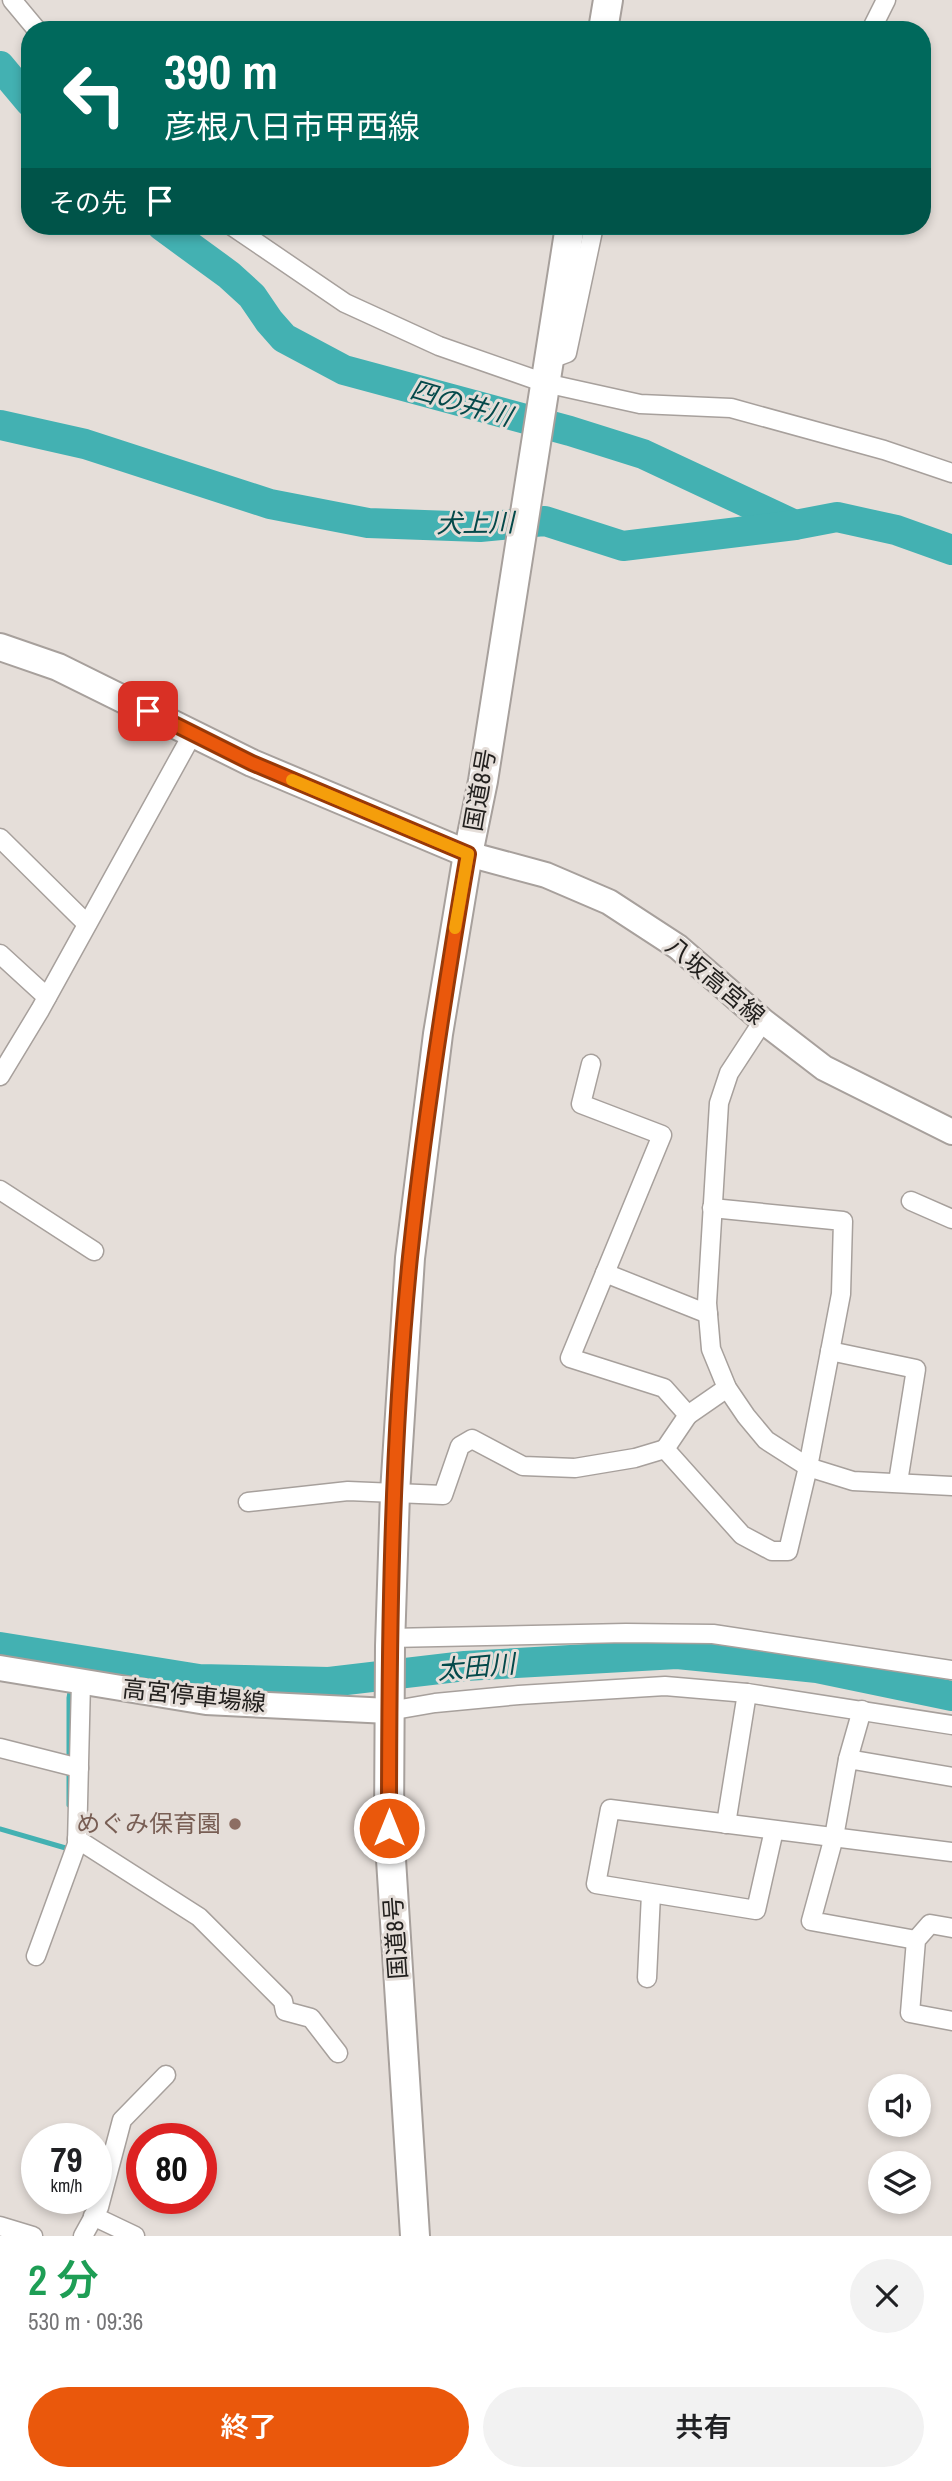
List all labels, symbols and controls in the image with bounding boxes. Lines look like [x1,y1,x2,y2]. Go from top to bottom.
text: 390 m [164,38,278,104]
icon: left [49,49,140,140]
text: 彦根八日市甲西線 [164,105,420,148]
icon: arrive [141,182,179,220]
text: その先 [49,185,127,220]
water label: 四の井川 [406,371,519,434]
water label: 犬上川 [436,504,517,541]
pin [118,681,178,741]
icon: arrive [129,692,167,730]
street label: 国道8号 [456,746,502,833]
street label: 八坂高宮線 [659,929,772,1031]
water label: 太田川 [436,1645,519,1687]
street label: 高宮停車場線 [121,1672,267,1718]
position arrow [352,1791,426,1865]
place label: めぐみ保育園 [76,1807,221,1839]
marker: めぐみ保育園 [227,1816,243,1832]
street label: 国道8号 [376,1896,414,1981]
map controls [868,2074,931,2214]
button: sound [868,2074,931,2137]
speed limit sign: 80 [126,2123,217,2214]
text: 79 [51,2136,82,2183]
button: layers [868,2151,931,2214]
text: km/h [51,2173,83,2198]
text: 2 分 [28,2252,99,2308]
button: close [850,2259,924,2333]
text: 530 m · 09:36 [28,2306,143,2337]
button: 終了 [28,2387,469,2467]
button: 共有 [483,2387,924,2467]

